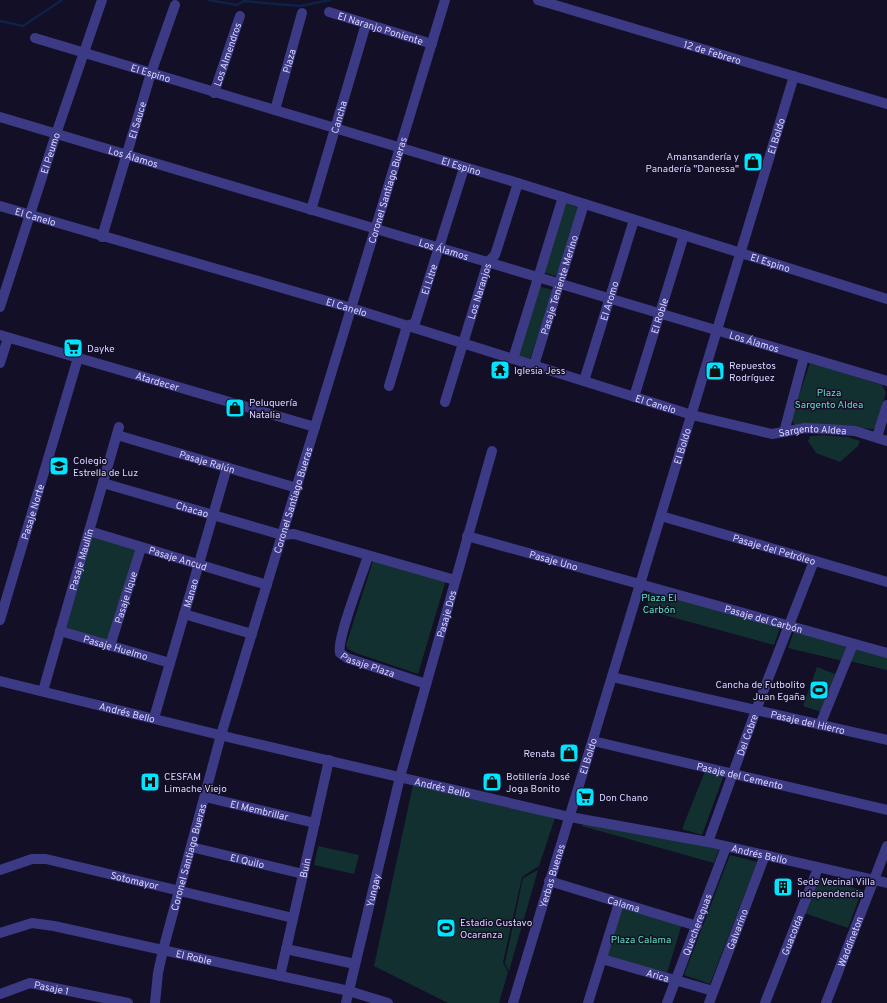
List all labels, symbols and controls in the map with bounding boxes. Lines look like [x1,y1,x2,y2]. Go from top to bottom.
street label: El Naranjo Poniente [336,10,424,49]
street label: Los Almendros [212,21,245,88]
street label: 12 de Febrero [682,39,743,68]
street label: Plaza [281,48,300,75]
street label: El Espino [129,62,172,86]
street label: Cancha [329,99,351,135]
street label: El Sauce [127,100,150,141]
street label: El Boldo [766,116,789,156]
street label: El Peumo [39,131,64,176]
street label: Coronel Santiago Bueras [366,135,411,245]
street label: Los Álamos [106,145,160,172]
place label: Amansandería y Panadería "Danessa" [646,151,739,176]
shop icon: Amansandería y Panadería "Danessa" [742,151,764,173]
street label: El Espino [439,155,483,180]
street label: El Canelo [13,206,58,230]
street label: Pasaje Teniente Merino [539,233,582,337]
street label: Los Álamos [417,237,470,264]
street label: El Espino [749,251,792,276]
street label: Los Naranjos [466,262,495,321]
street label: El Litre [419,263,441,297]
street label: El Aromo [598,279,623,323]
street label: El Canelo [324,296,369,321]
street label: El Roble [649,297,672,336]
street label: Los Álamos [727,329,781,357]
supermarket icon: Dayke [62,337,84,359]
place label: Dayke [87,343,115,356]
temple icon: Iglesia Jess [489,359,511,381]
shop icon: Repuestos Rodríguez [704,360,726,382]
place label: Repuestos Rodríguez [729,360,776,385]
place label: Iglesia Jess [514,365,566,378]
street label: Atardecer [134,370,181,395]
park label: Plaza Sargento Aldea [795,387,863,412]
street label: El Canelo [633,393,678,418]
shop icon: Peluquería Natalia [224,397,246,419]
place label: Peluquería Natalia [249,397,297,422]
street label: Sargento Aldea [778,423,847,441]
street label: El Boldo [672,426,695,466]
street label: Coronel Santiago Bueras [272,445,316,555]
street label: Pasaje Ralún [177,449,236,477]
school or university icon: Colegio Estrella de Luz [48,455,70,477]
place label: Colegio Estrella de Luz [73,455,138,480]
street label: Pasaje Norte [19,483,48,542]
street label: Chacao [174,499,210,521]
street label: Pasaje Maullín [67,527,97,592]
street label: Pasaje del Petróleo [731,532,817,569]
street label: Pasaje Ancud [147,544,208,574]
street label: Pasaje Uno [527,549,580,575]
street label: Pasaje Ilque [112,570,141,625]
street label: Manao [181,577,202,610]
street label: Pasaje Dos [435,589,460,639]
park label: Plaza El Carbón [641,592,677,617]
street label: Pasaje del Carbón [723,603,804,637]
street label: Pasaje Huelmo [81,633,149,664]
street label: Pasaje Plaza [337,650,396,681]
place label: Cancha de Futbolito Juan Egaña [715,679,805,704]
sports icon: Cancha de Futbolito Juan Egaña [808,679,830,701]
street label: Andrés Bello [98,701,157,727]
street label: Pasaje del Hierro [769,709,846,738]
street label: Del Cobre [735,713,762,758]
street label: El Boldo [578,737,601,776]
shop icon: Renata [558,742,580,764]
place label: Renata [523,748,555,761]
street label: Pasaje del Cemento [695,760,785,794]
hospital icon: CESFAM Limache Viejo [139,771,161,793]
place label: CESFAM Limache Viejo [164,771,227,796]
shop icon: Botillería José Joga Bonito [481,771,503,793]
place label: Botillería José Joga Bonito [506,771,570,796]
street label: Andrés Bello [413,776,472,802]
supermarket icon: Don Chano [574,786,596,808]
place label: Don Chano [599,792,649,805]
street label: El Membrillar [229,798,290,825]
street label: Coronel Santiago Bueras [169,802,210,913]
street label: Yerbas Buenas [537,842,569,910]
street label: Andrés Bello [730,843,789,868]
street label: El Quilo [229,852,266,873]
street label: Buin [297,857,315,879]
street label: Sotomayor [109,870,160,894]
street label: Yungay [364,873,385,908]
building icon: Sede Vecinal Villa Independencia [772,876,794,898]
place label: Sede Vecinal Villa Independencia [797,876,875,901]
street label: Quechereguas [680,892,716,958]
street label: Calama [605,894,641,916]
street label: Galvarino [725,907,752,952]
street label: Guacolda [779,914,807,958]
street label: Waddineton [836,915,867,969]
sports icon: Estadio Gustavo Ocaranza [435,917,457,939]
place label: Estadio Gustavo Ocaranza [460,917,533,942]
park label: Plaza Calama [611,934,671,947]
street label: El Roble [174,948,213,969]
street label: Arica [644,967,670,986]
street label: Pasaje 1 [33,979,70,999]

